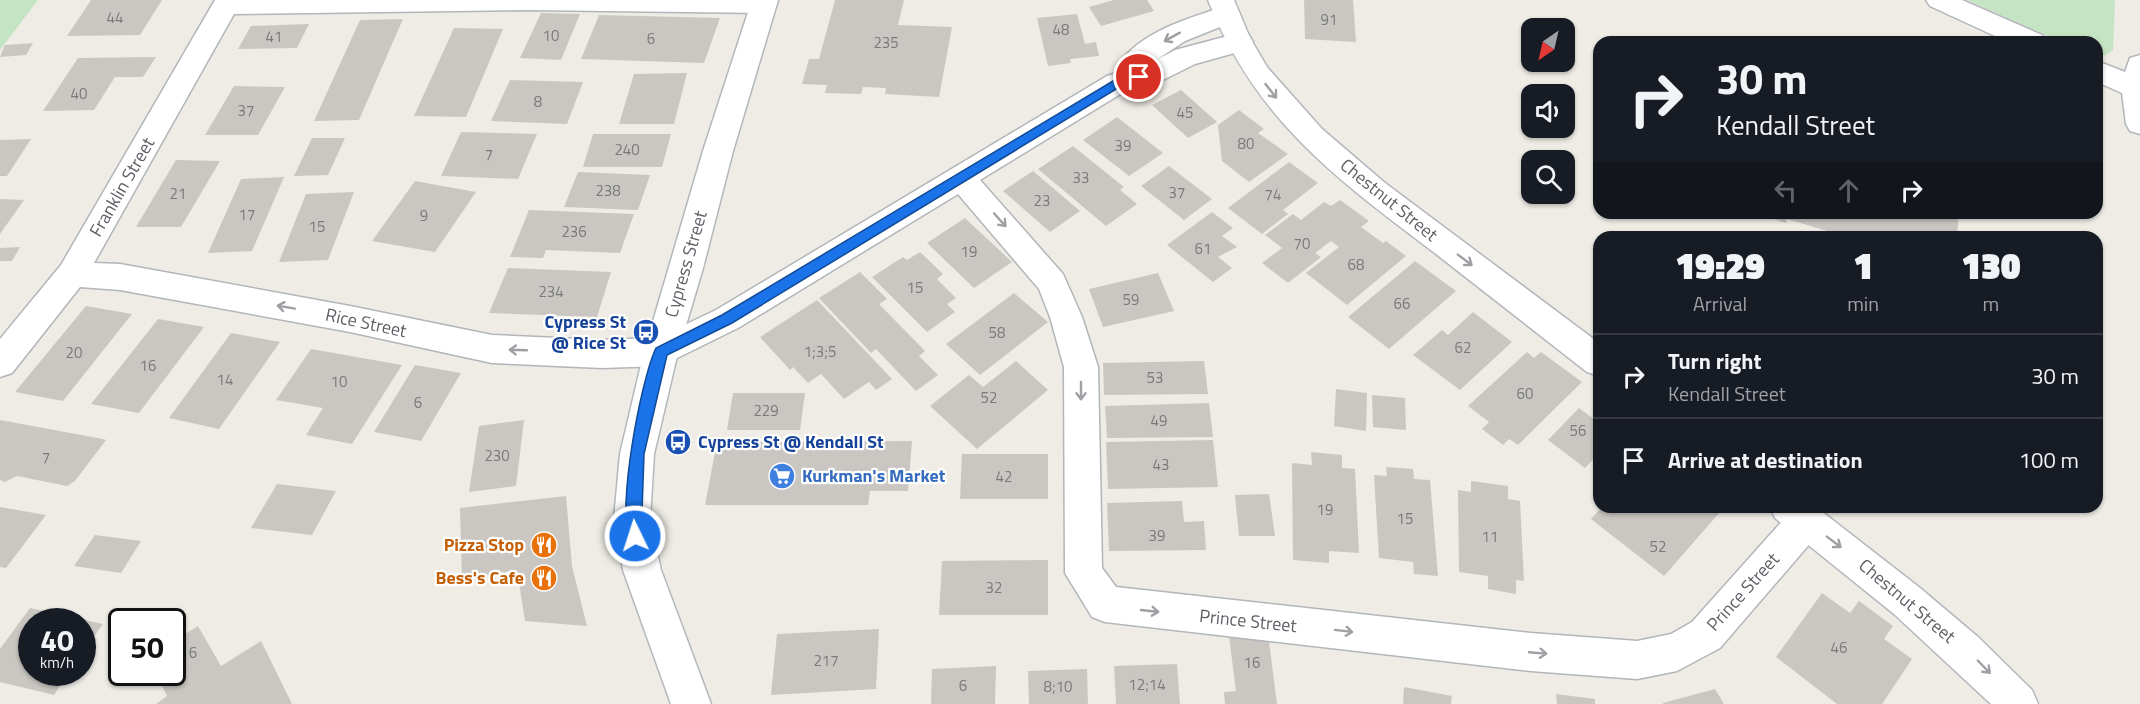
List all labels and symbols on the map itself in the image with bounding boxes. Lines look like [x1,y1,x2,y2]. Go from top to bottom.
house number: 44 [107,6,123,29]
house number: 91 [1321,8,1337,31]
house number: 48 [1053,18,1069,41]
north arrow [1521,18,1575,72]
house number: 10 [543,24,559,47]
house number: 41 [266,25,282,48]
house number: 6 [647,27,655,50]
house number: 235 [873,31,899,54]
one-way arrow [1164,32,1182,43]
pin [1113,51,1164,102]
house number: 40 [71,82,87,105]
one-way arrow [1264,82,1277,98]
house number: 8 [534,90,542,113]
house number: 37 [238,99,254,122]
house number: 45 [1177,101,1193,124]
street label: Franklin Street [82,131,161,241]
house number: 80 [1238,132,1254,155]
house number: 39 [1115,134,1131,157]
house number: 240 [614,138,640,161]
house number: 7 [485,143,493,166]
street label: Chestnut Street [1335,152,1445,248]
house number: 33 [1073,166,1089,189]
house number: 238 [595,179,621,202]
house number: 37 [1169,181,1185,204]
house number: 21 [170,182,186,205]
house number: 74 [1265,183,1281,206]
house number: 23 [1034,189,1050,212]
house number: 17 [239,203,255,226]
house number: 9 [420,204,428,227]
street label: Cypress Street [657,207,714,320]
one-way arrow [993,212,1007,227]
house number: 15 [309,215,325,238]
house number: 236 [561,220,587,243]
house number: 70 [1294,232,1310,255]
house number: 61 [1195,237,1211,260]
house number: 19 [961,240,977,263]
house number: 68 [1348,253,1364,276]
one-way arrow [1456,253,1472,266]
house number: 15 [907,276,923,299]
house number: 234 [538,280,564,303]
house number: 59 [1123,288,1139,311]
house number: 66 [1394,292,1410,315]
one-way arrow [276,301,296,312]
street label: Rice Street [323,301,410,344]
place label: Cypress St @ Rice St [544,308,626,356]
bus stop icon: Cypress St @ Rice St [631,317,661,347]
house number: 58 [989,321,1005,344]
house number: 62 [1455,336,1471,359]
house number: 1;3;5 [804,340,836,363]
house number: 20 [66,341,82,364]
one-way arrow [509,345,529,356]
house number: 16 [140,354,156,377]
house number: 53 [1147,366,1163,389]
house number: 14 [217,368,233,391]
house number: 10 [331,370,347,393]
one-way arrow [1075,381,1087,401]
house number: 60 [1517,382,1533,405]
house number: 52 [981,386,997,409]
house number: 6 [414,391,422,414]
house number: 229 [753,399,779,422]
house number: 49 [1151,409,1167,432]
house number: 56 [1570,419,1586,442]
bus stop icon: Cypress St @ Kendall St [663,427,693,457]
place label: Cypress St @ Kendall St [698,428,884,455]
house number: 230 [484,444,510,467]
house number: 7 [42,446,50,469]
house number: 43 [1153,453,1169,476]
supermarket icon: Kurkman's Market [767,461,797,491]
place label: Kurkman's Market [802,462,946,489]
house number: 42 [996,465,1012,488]
house number: 19 [1317,498,1333,521]
position arrow [603,504,667,568]
house number: 15 [1397,507,1413,530]
house number: 39 [1149,524,1165,547]
house number: 11 [1482,525,1498,548]
restaurant icon: Pizza Stop [529,530,559,560]
place label: Pizza Stop [444,531,524,558]
house number: 52 [1650,535,1666,558]
one-way arrow [1826,536,1842,549]
street label: Prince Street [1700,546,1786,637]
street label: Chestnut Street [1853,552,1962,650]
restaurant icon: Bess's Cafe [529,563,559,593]
place label: Bess's Cafe [436,564,524,591]
house number: 32 [986,576,1002,599]
street label: Prince Street [1198,602,1299,639]
one-way arrow [1140,606,1159,617]
speed limit sign: 50 [108,608,186,686]
one-way arrow [1334,626,1353,637]
house number: 46 [1831,636,1847,659]
house number: 6 [189,641,197,664]
one-way arrow [1527,648,1547,659]
house number: 217 [813,649,839,672]
house number: 16 [1244,651,1260,674]
one-way arrow [1976,660,1991,675]
house number: 12;14 [1128,673,1166,696]
house number: 6 [959,674,967,697]
house number: 8;10 [1044,675,1072,698]

